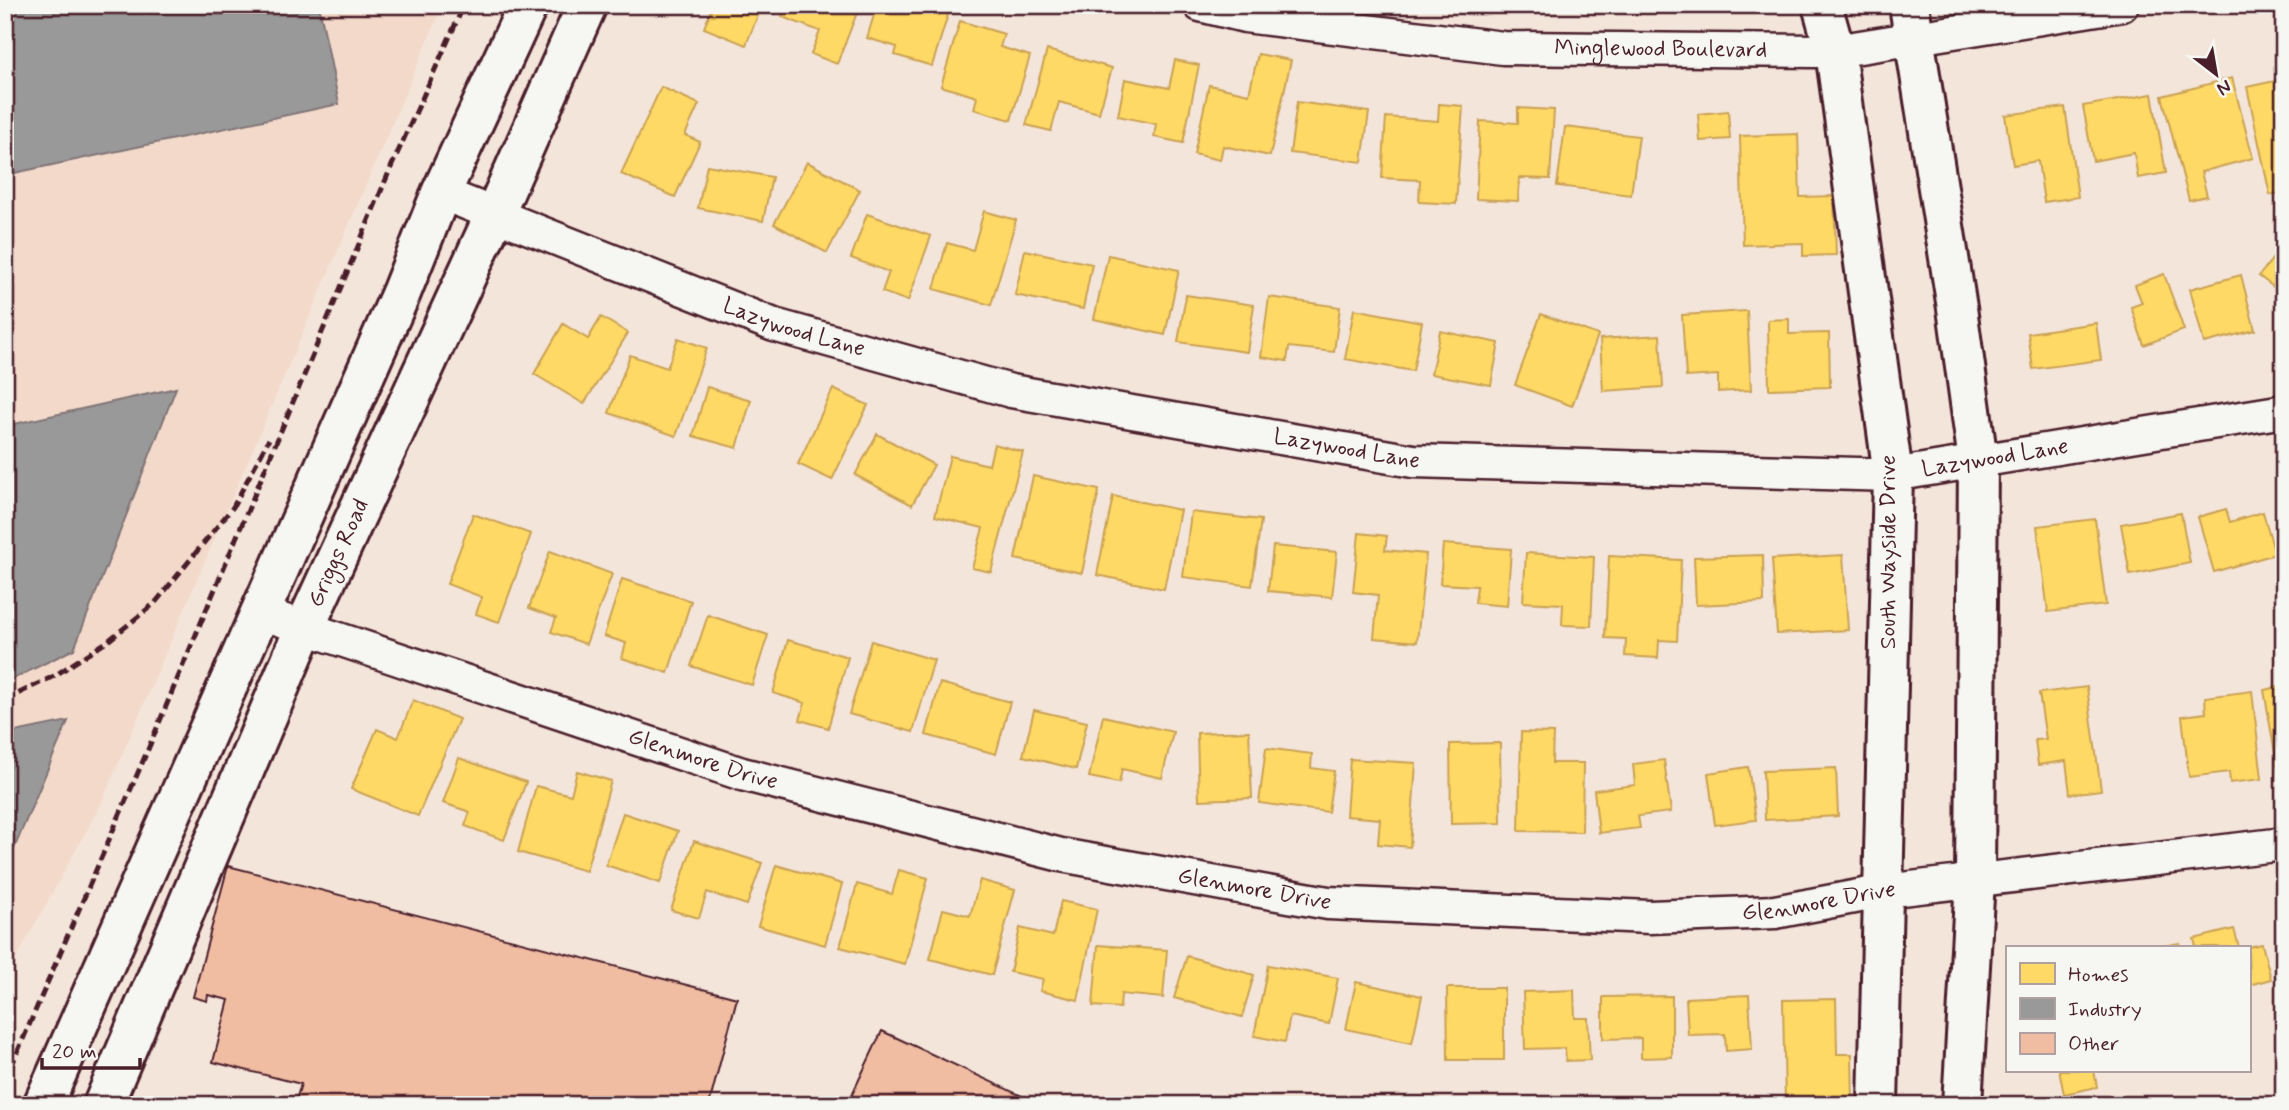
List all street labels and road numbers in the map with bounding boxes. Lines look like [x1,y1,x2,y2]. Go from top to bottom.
street label: Minglewood Boulevard [1554,33,1767,66]
street label: Lazywood Lane [718,291,868,365]
street label: Lazywood Lane [1271,422,1420,476]
street label: Lazywood Lane [1920,432,2071,485]
street label: South Wayside Drive [1874,455,1904,649]
street label: Griggs Road [301,495,377,612]
street label: Glenmore Drive [624,722,781,797]
street label: Glenmore Drive [1175,861,1334,918]
street label: Glenmore Drive [1741,875,1897,928]

